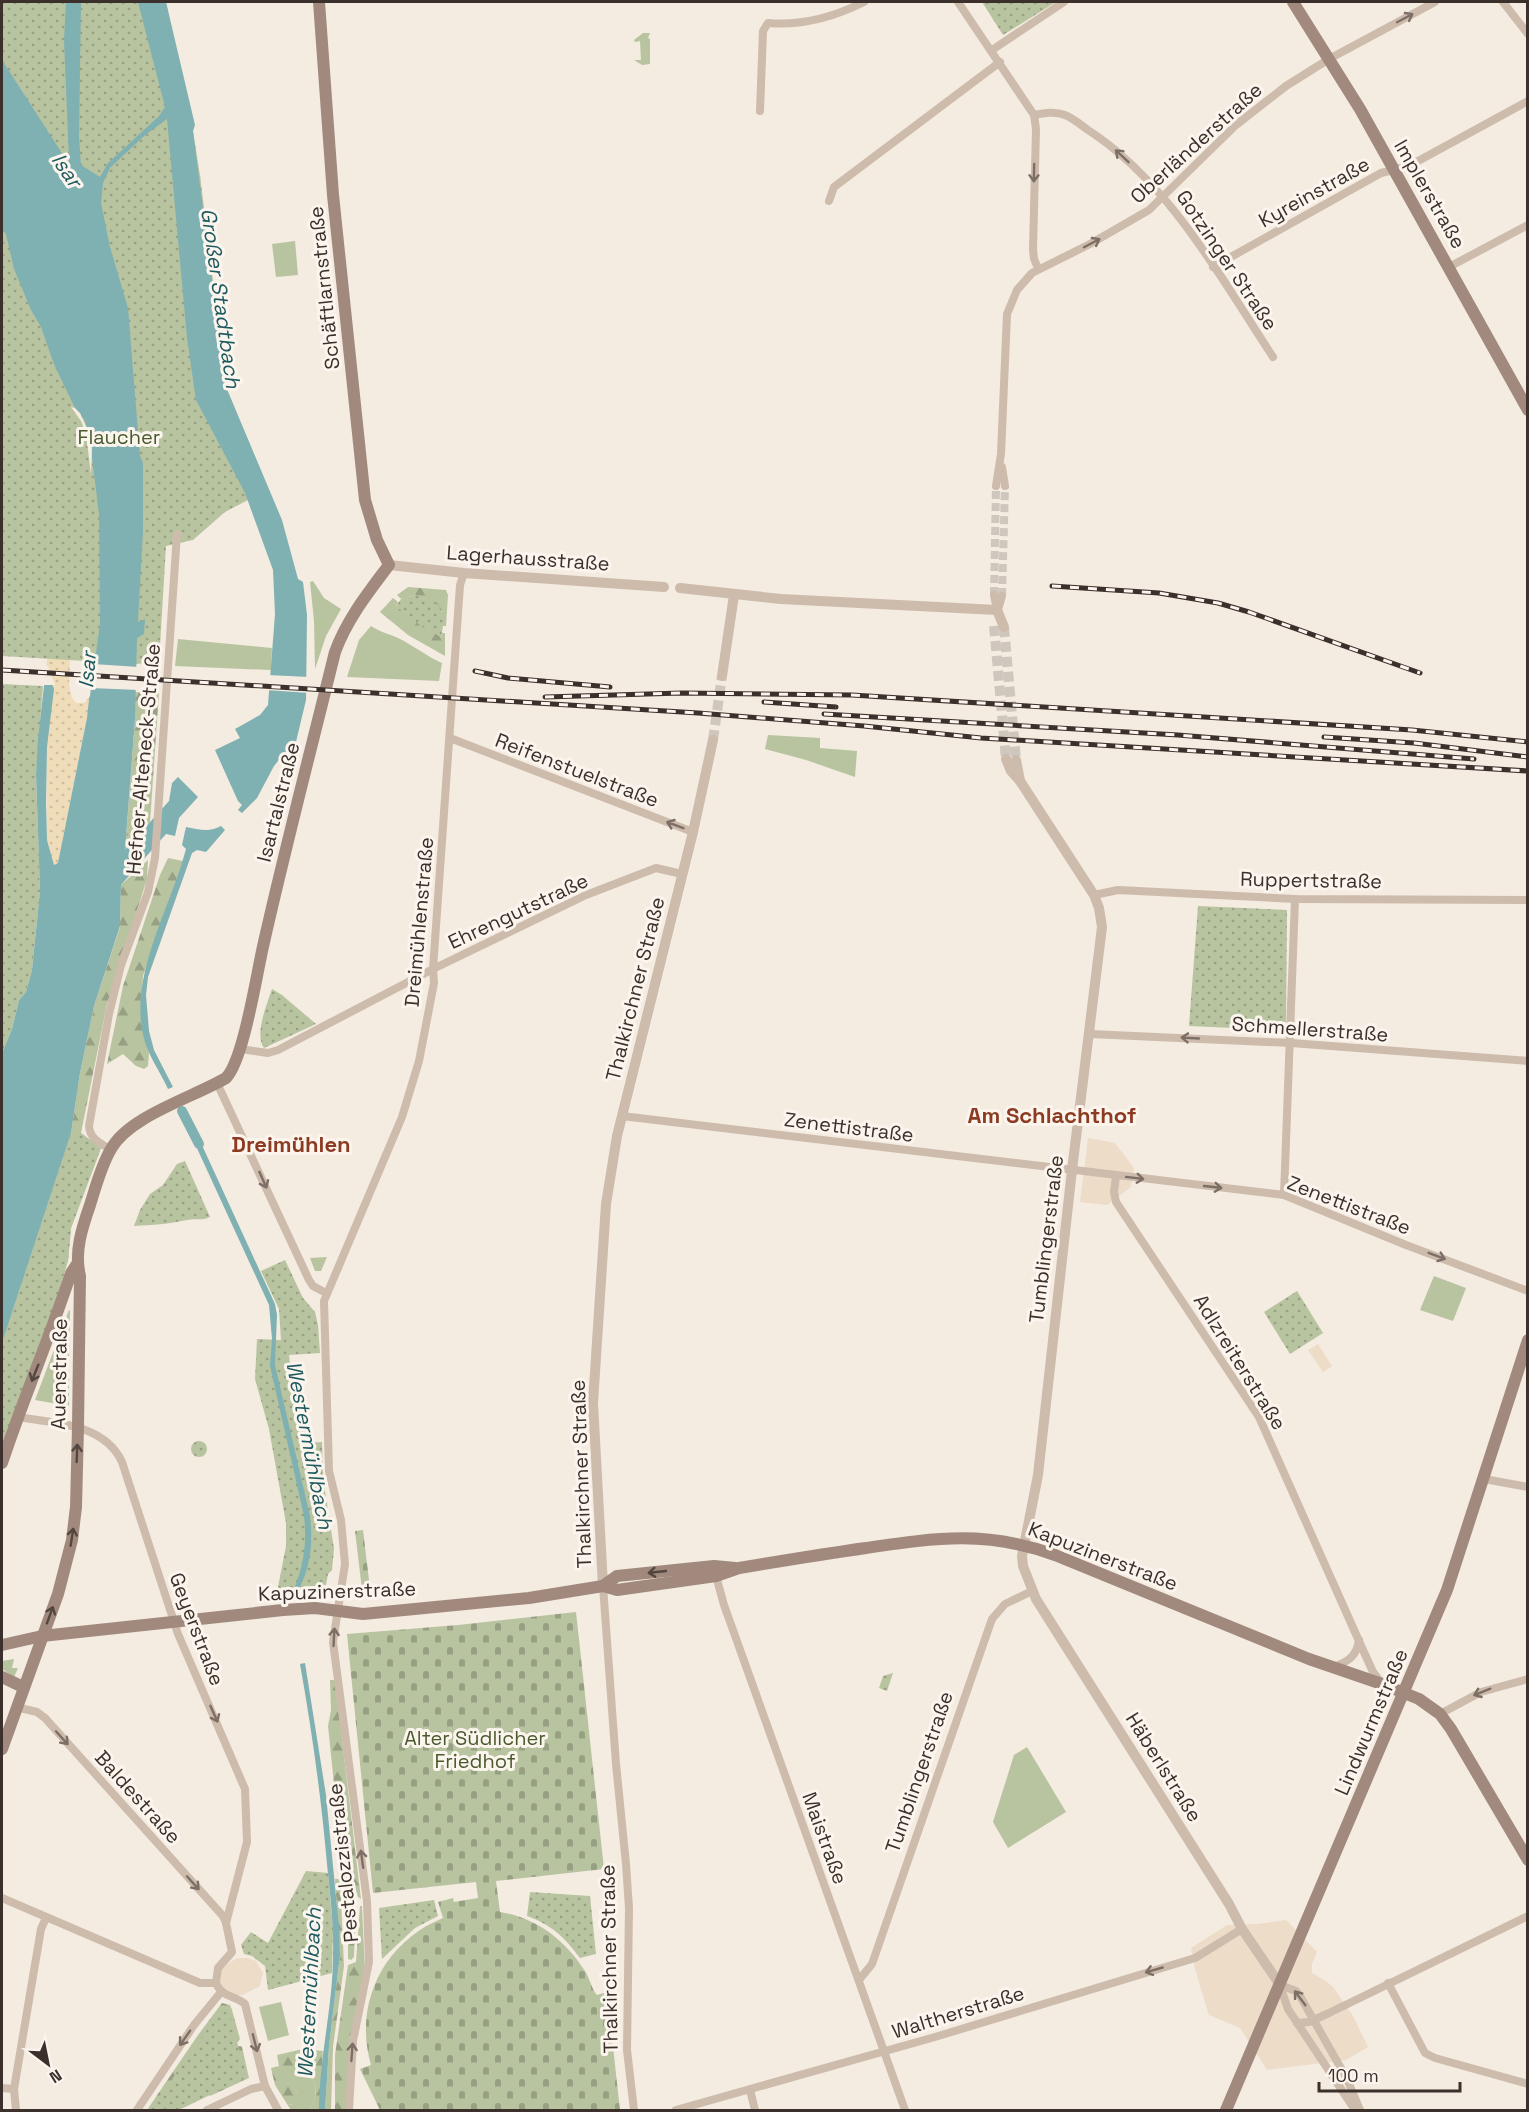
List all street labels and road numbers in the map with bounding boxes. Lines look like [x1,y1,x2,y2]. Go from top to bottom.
street label: Oberländerstraße [1125,77,1267,209]
street label: Implerstraße [1388,135,1472,253]
street label: Kyreinstraße [1254,151,1374,233]
street label: Gotzinger Straße [1170,185,1284,335]
street label: Schäftlarnstraße [303,205,345,371]
street label: Lagerhausstraße [446,539,610,577]
street label: Hefner-Alteneck-Straße [120,643,166,875]
street label: Reifenstuelstraße [492,727,662,813]
street label: Isartalstraße [251,739,305,865]
street label: Dreimühlenstraße [399,836,439,1008]
street label: Ruppertstraße [1240,866,1382,894]
street label: Ehrengutstraße [444,867,592,955]
street label: Thalkirchner Straße [600,894,670,1084]
street label: Schmellerstraße [1231,1011,1389,1047]
street label: Zenettistraße [783,1106,915,1148]
street label: Tumblingerstraße [1023,1153,1069,1325]
street label: Zenettistraße [1283,1170,1415,1240]
street label: Adlzreiterstraße [1188,1289,1292,1435]
street label: Auenstraße [45,1318,73,1430]
street label: Thalkirchner Straße [565,1379,597,1569]
street label: Kapuzinerstraße [1024,1516,1182,1596]
street label: Geyerstraße [164,1569,230,1689]
street label: Kapuzinerstraße [257,1575,417,1607]
street label: Lindwurmstraße [1328,1645,1414,1799]
street label: Tumblingerstraße [879,1688,959,1856]
street label: Häberlstraße [1120,1707,1208,1827]
street label: Baldestraße [89,1745,187,1849]
street label: Pestalozzistraße [322,1782,364,1944]
street label: Maistraße [796,1788,854,1888]
street label: Thalkirchner Straße [594,1864,624,2054]
street label: Waltherstraße [889,1980,1027,2044]

